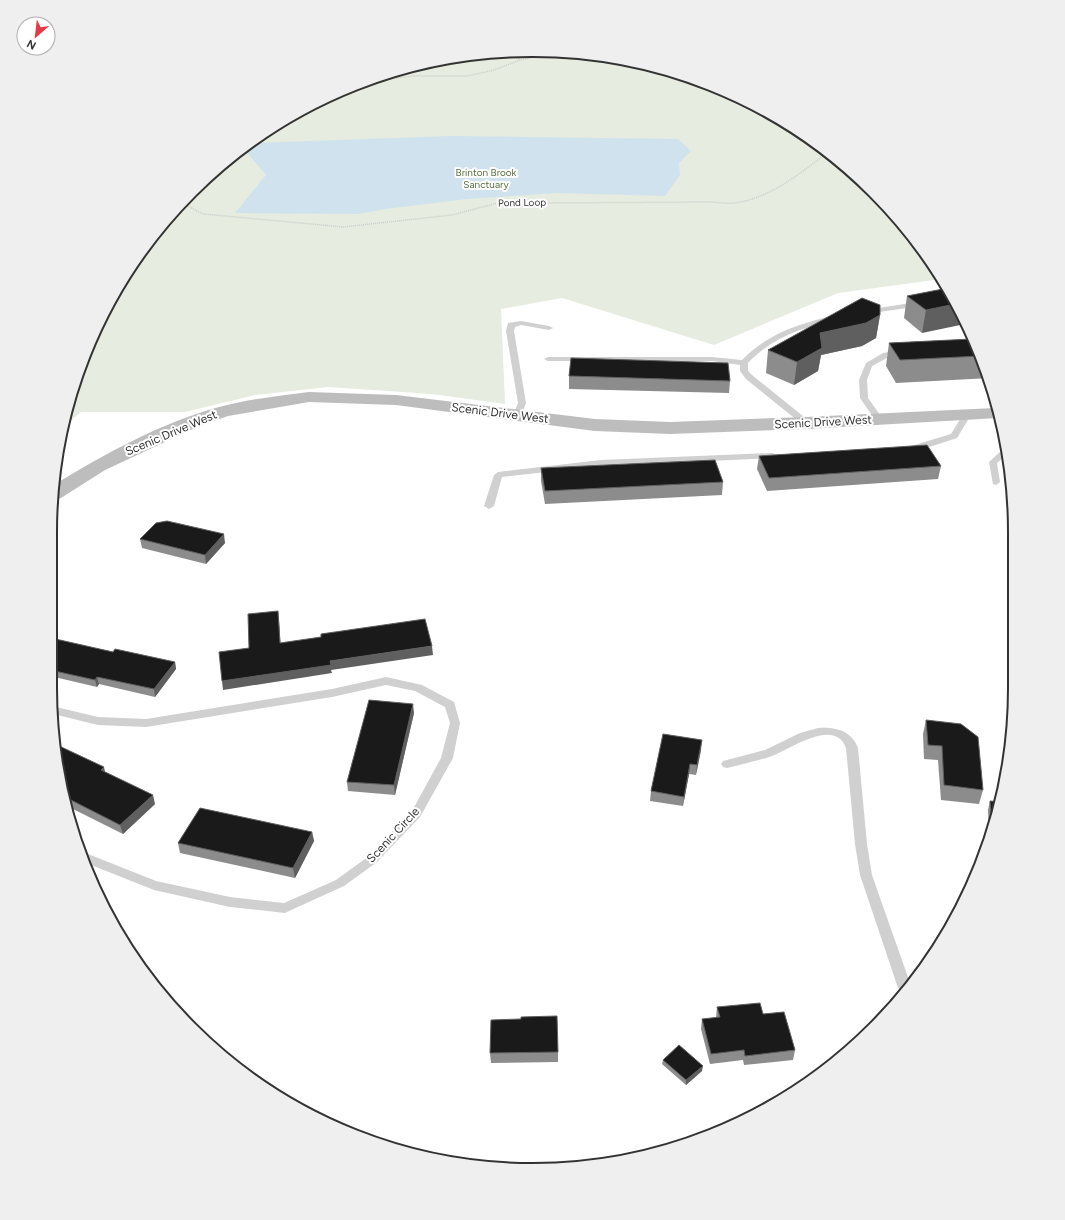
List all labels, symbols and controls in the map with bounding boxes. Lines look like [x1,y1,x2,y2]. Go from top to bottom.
north arrow [16,16,56,56]
text: N [25,37,38,52]
park label: Brinton Brook Sanctuary [456,166,517,191]
street label: Pond Loop [498,196,546,209]
street label: Scenic Drive West [451,400,550,426]
street label: Scenic Drive West [123,407,219,459]
street label: Scenic Drive West [774,412,873,432]
street label: Scenic Circle [364,804,422,866]

